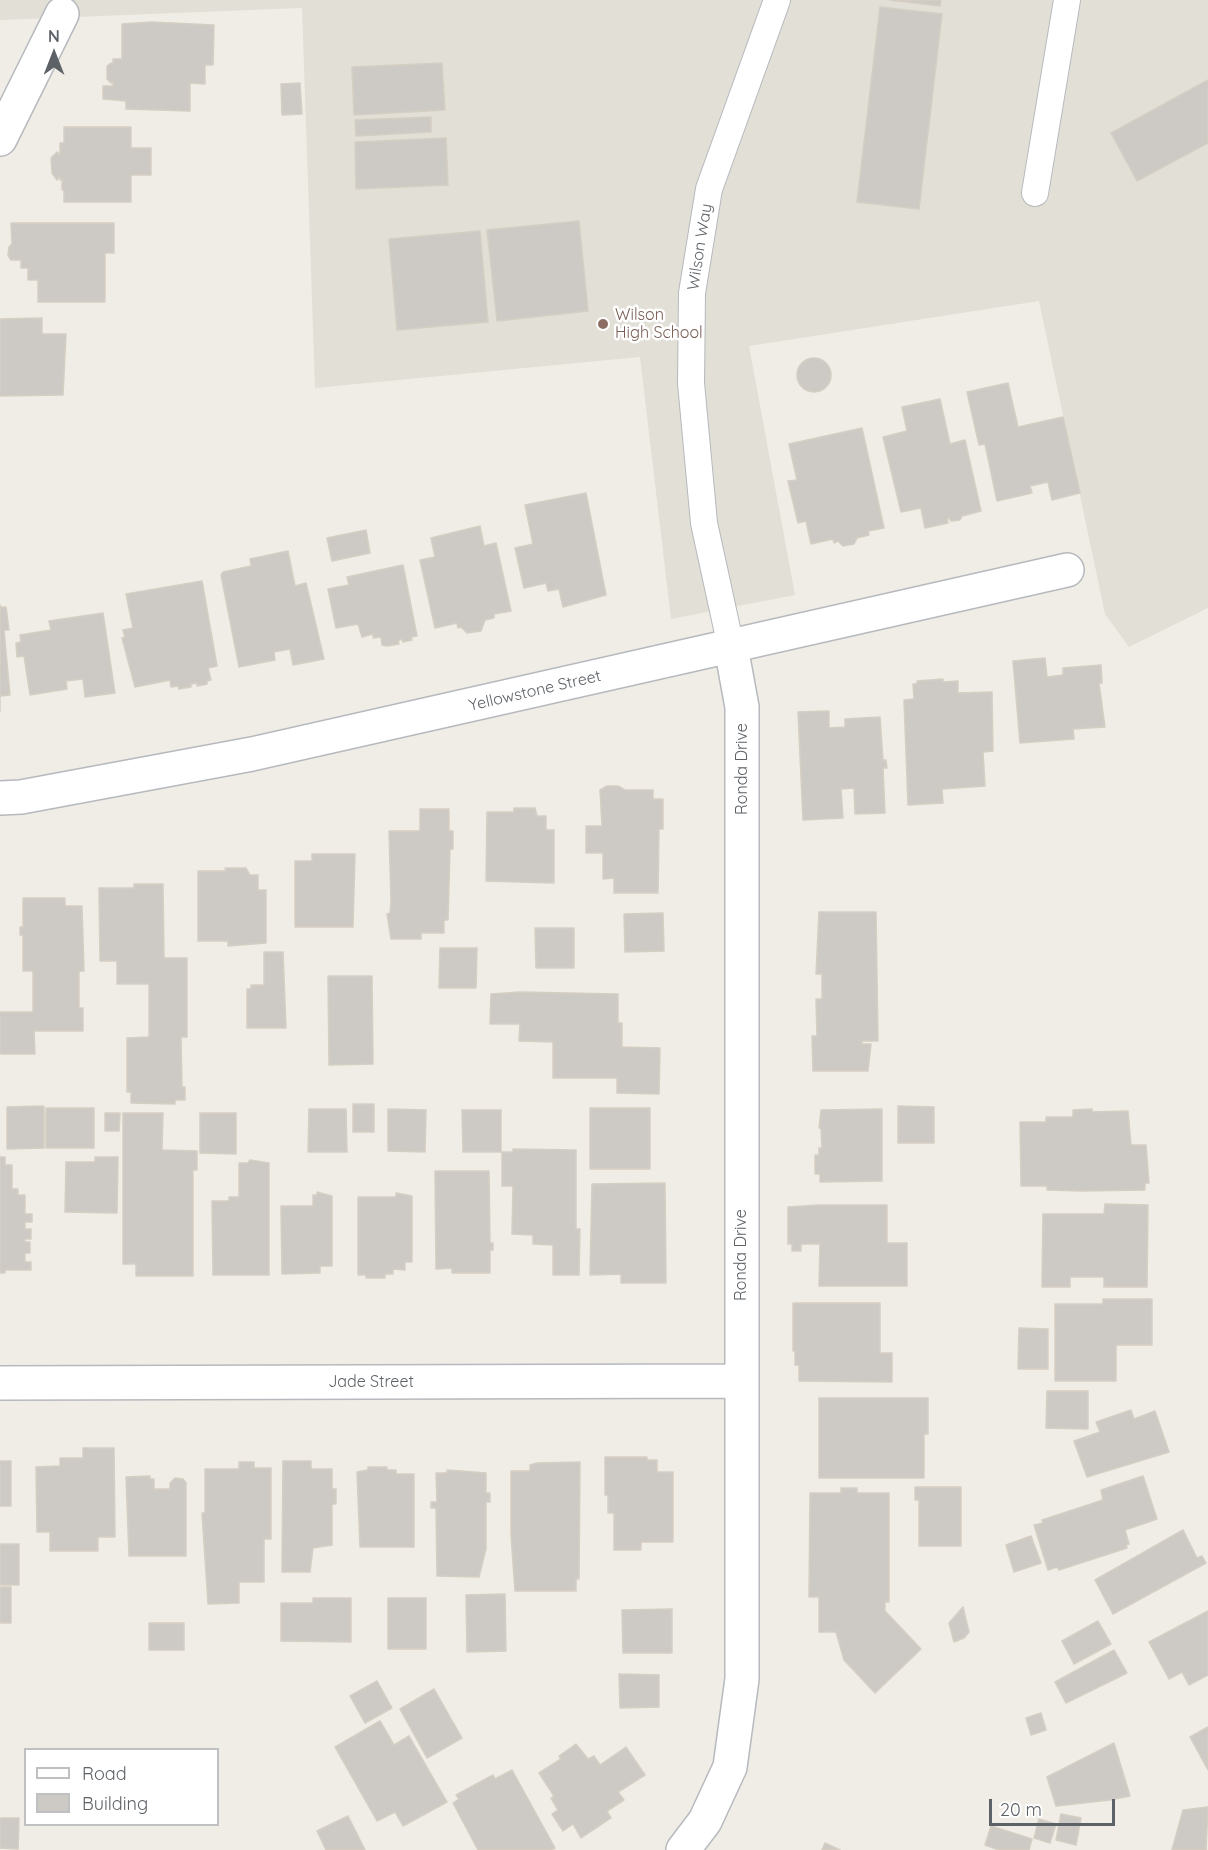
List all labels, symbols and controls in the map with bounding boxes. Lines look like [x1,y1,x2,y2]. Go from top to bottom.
north arrow [24,24,84,84]
text: N [48,26,60,46]
street label: Wilson Way [684,202,716,292]
place label: Wilson High School [615,305,703,343]
marker: Wilson High School [596,317,610,331]
street label: Yellowstone Street [467,666,603,716]
street label: Ronda Drive [732,723,752,815]
street label: Ronda Drive [731,1209,751,1301]
street label: Jade Street [328,1372,414,1392]
legend [24,1748,219,1826]
text: Road [82,1762,127,1785]
scale bar [992,1787,1118,1825]
text: Building [82,1792,148,1815]
text: 20 m [1000,1798,1042,1821]

